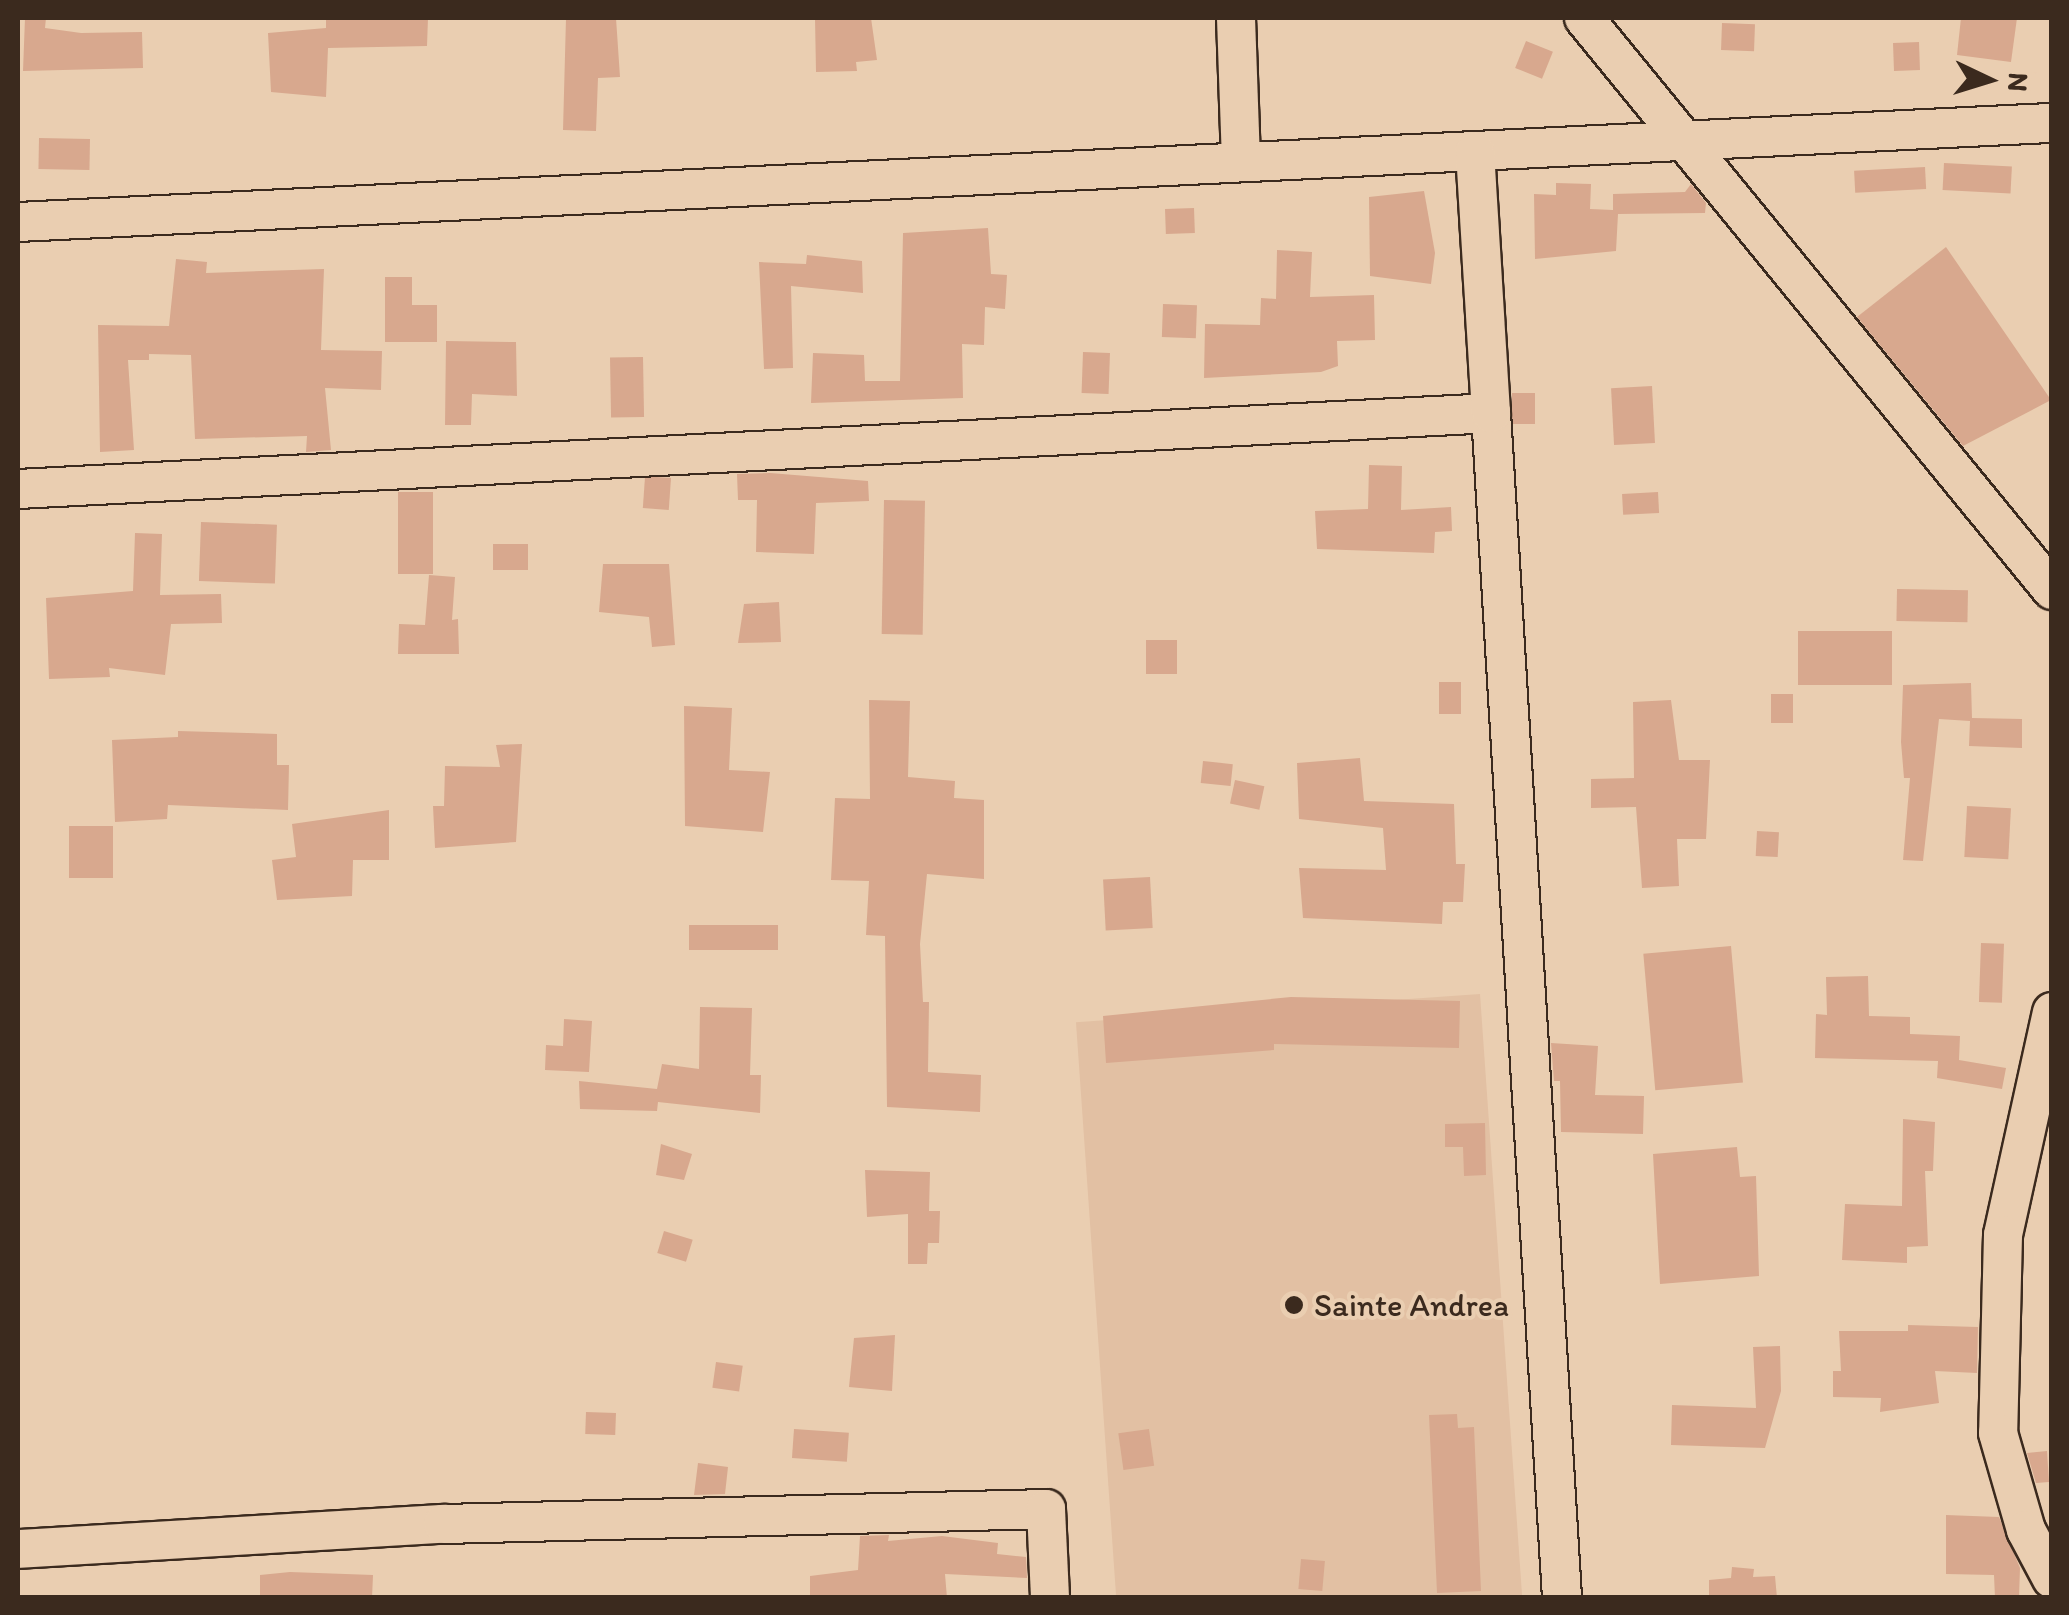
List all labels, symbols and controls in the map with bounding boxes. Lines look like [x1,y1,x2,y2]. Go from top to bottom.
north arrow [1939,30,2039,130]
text: N [2001,71,2037,93]
place label: Sainte Andrea [1314,1286,1509,1324]
marker: Sainte Andrea [1283,1294,1305,1316]

